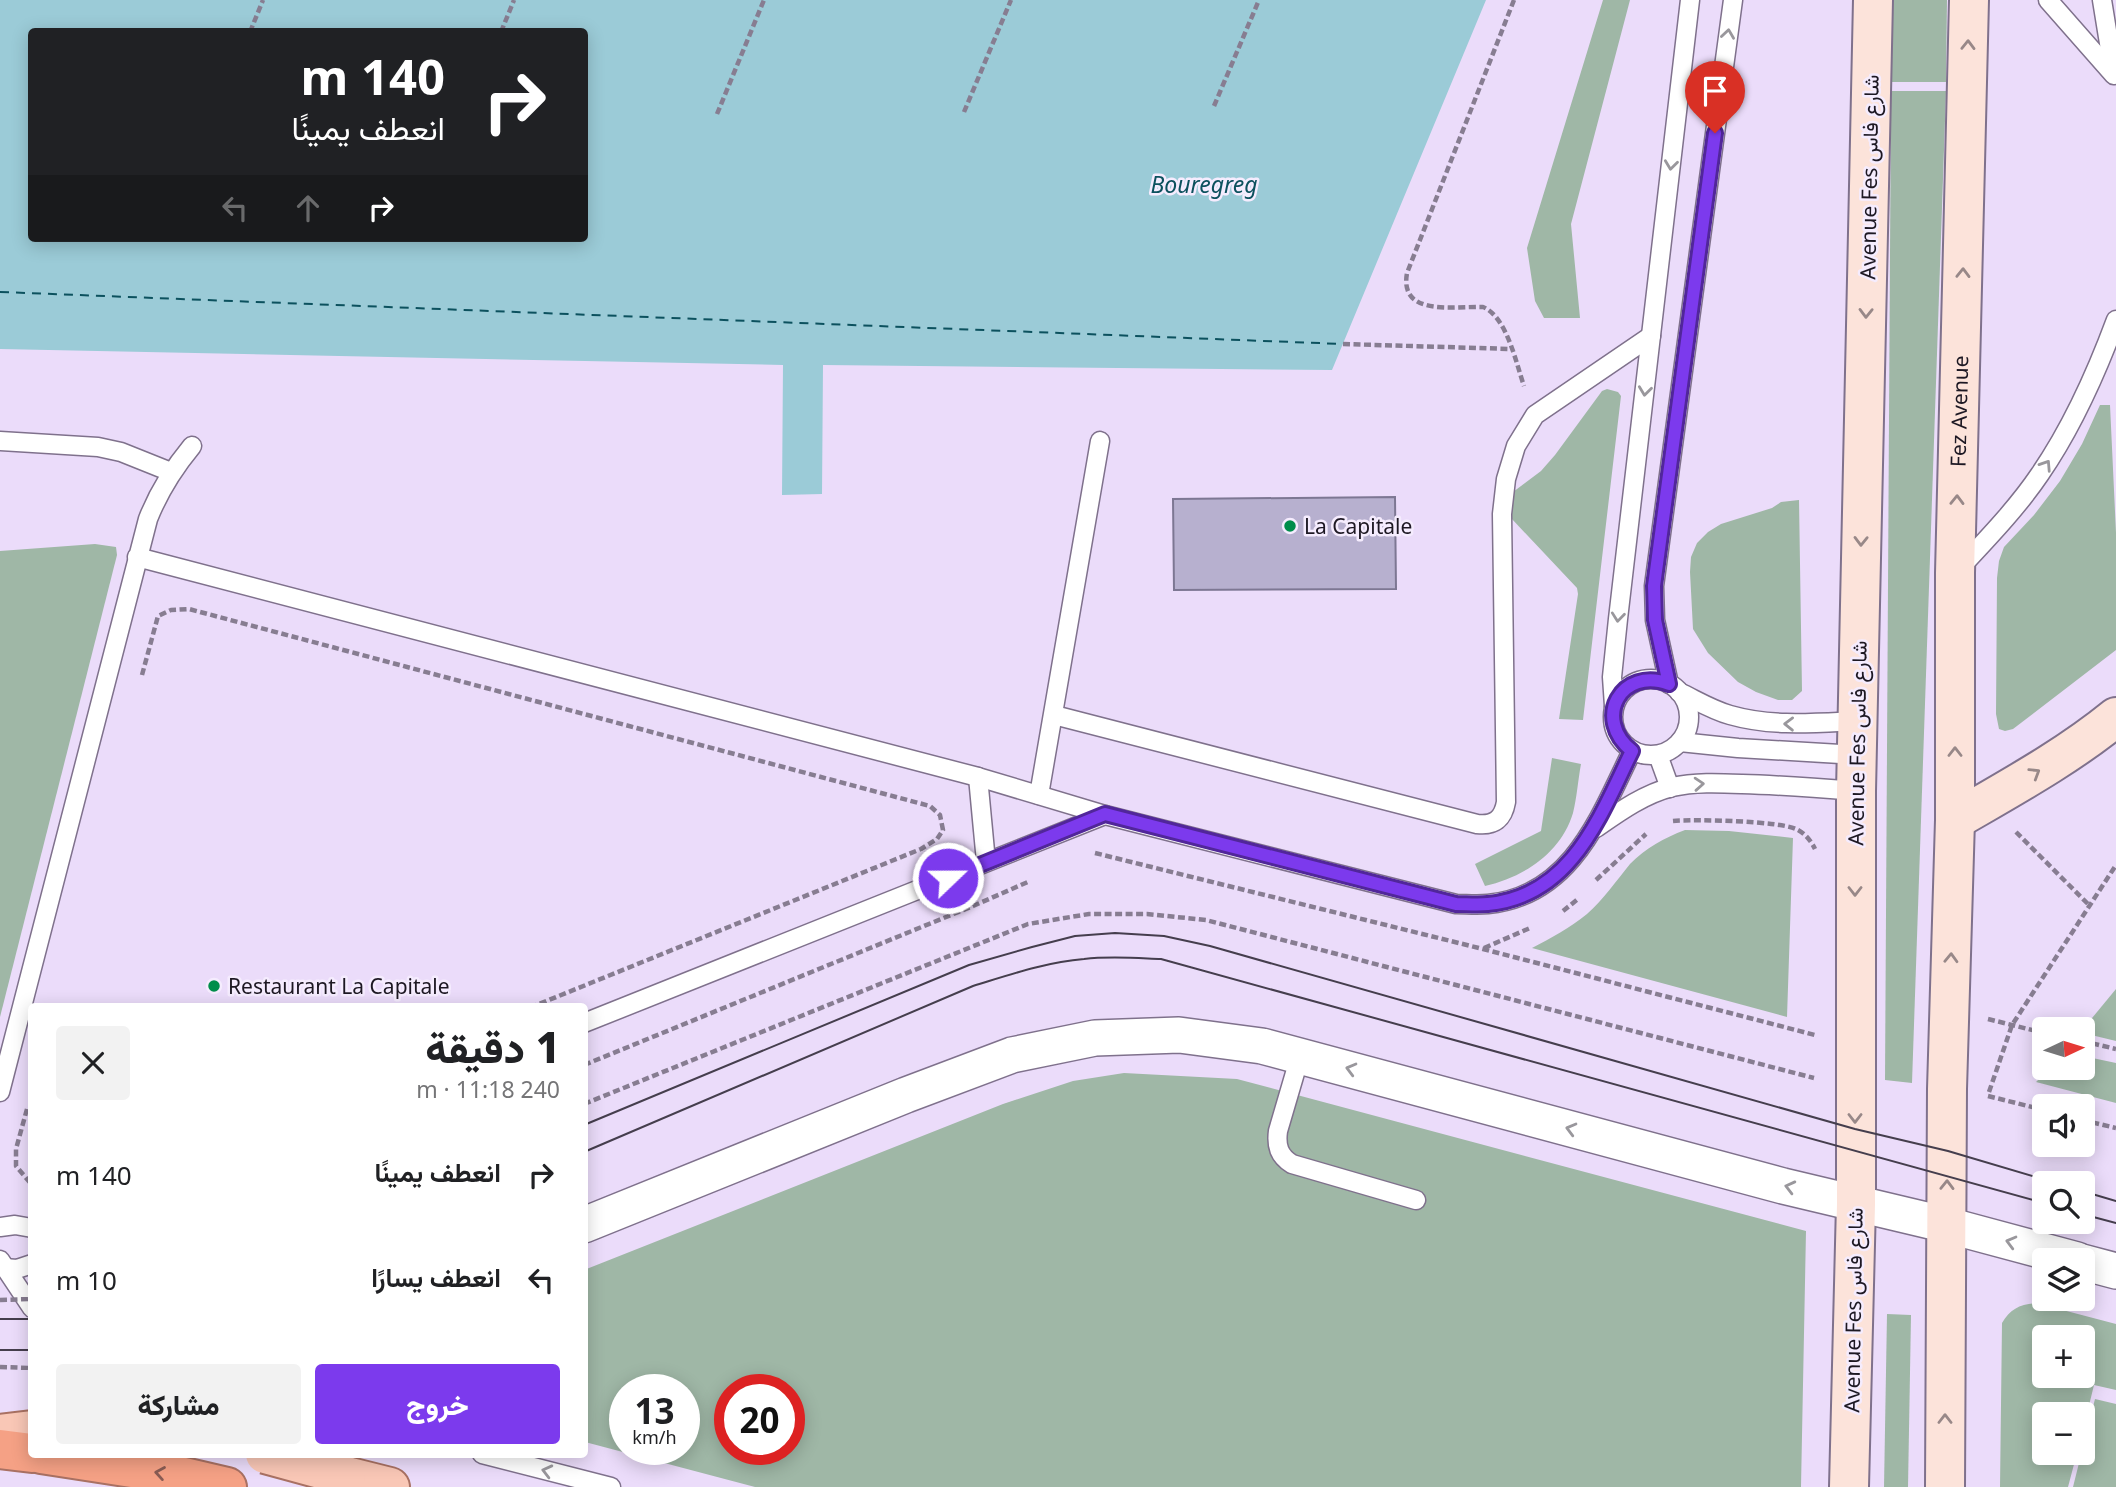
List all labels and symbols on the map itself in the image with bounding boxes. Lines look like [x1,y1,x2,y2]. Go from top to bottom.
one-way arrow [1721,28,1736,40]
one-way arrow [1960,40,1976,50]
pin [1685,61,1745,133]
street label: Avenue Fes شارع فاس [1853,74,1886,280]
one-way arrow [1664,159,1679,171]
water label: Bouregreg [1150,168,1258,200]
one-way arrow [1955,267,1970,278]
one-way arrow [1858,308,1874,319]
street label: Fez Avenue [1944,355,1974,467]
one-way arrow [1637,385,1652,397]
one-way arrow [2038,460,2050,473]
one-way arrow [1949,494,1965,505]
place label: La Capitale [1304,512,1412,540]
marker: La Capitale [1282,518,1298,534]
one-way arrow [1853,536,1869,546]
one-way arrow [1611,612,1626,623]
street label: Avenue Fes شارع فاس [1841,640,1874,846]
one-way arrow [1783,716,1793,732]
one-way arrow [1947,746,1963,757]
one-way arrow [2027,769,2040,782]
one-way arrow [1693,777,1704,792]
position arrow [911,841,985,915]
one-way arrow [1847,886,1863,896]
one-way arrow [1943,952,1959,963]
place label: Restaurant La Capitale [228,972,450,1000]
marker: Restaurant La Capitale [206,978,222,994]
north arrow [2032,1017,2095,1080]
one-way arrow [1345,1063,1357,1078]
one-way arrow [1847,1113,1863,1124]
one-way arrow [1565,1122,1577,1137]
one-way arrow [1939,1180,1955,1190]
one-way arrow [1784,1181,1796,1195]
street label: Avenue Fes شارع فاس [1837,1207,1870,1413]
one-way arrow [2005,1236,2017,1250]
speed limit sign: 20 [714,1374,805,1465]
one-way arrow [1937,1413,1953,1424]
one-way arrow [541,1465,553,1479]
one-way arrow [154,1466,166,1481]

